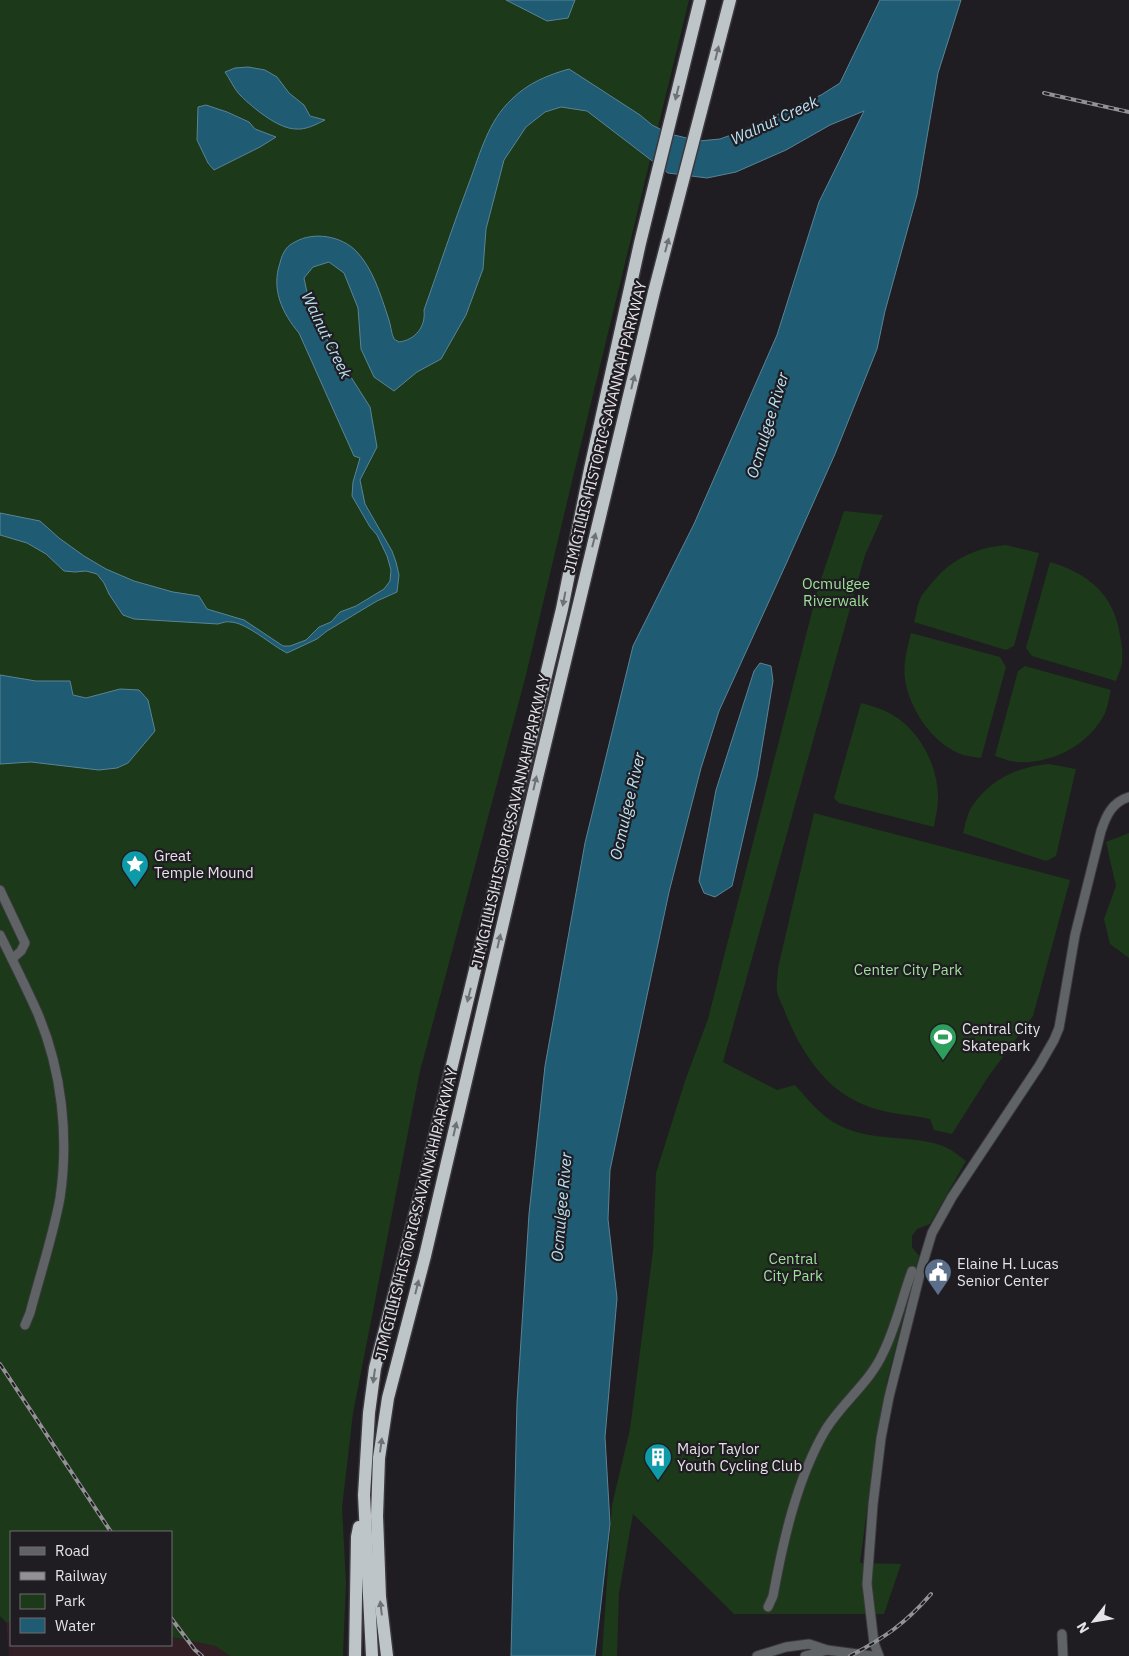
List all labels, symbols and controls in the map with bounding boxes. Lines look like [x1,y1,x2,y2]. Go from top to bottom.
one-way arrow [713,45,721,60]
one-way arrow [673,85,681,100]
water label: Walnut Creek [727,91,821,149]
one-way arrow [663,238,671,253]
street label: JIM GILLIS HISTORIC SAVANNAH PARKWAY [559,279,651,575]
water label: Walnut Creek [297,288,357,382]
water label: Ocmulgee River [741,369,793,480]
one-way arrow [629,374,637,389]
one-way arrow [590,532,598,547]
park label: Ocmulgee Riverwalk [802,574,870,610]
one-way arrow [560,592,568,608]
street label: JIM GILLIS HISTORIC SAVANNAH PARKWAY [467,672,553,969]
water label: Ocmulgee River [605,749,649,862]
one-way arrow [531,775,539,790]
place label: Great Temple Mound [154,846,254,882]
place icon: Great Temple Mound [120,849,150,888]
one-way arrow [495,933,503,949]
park label: Center City Park [854,960,962,979]
one-way arrow [465,988,473,1003]
place label: Central City Skatepark [962,1019,1041,1055]
sports icon: Central City Skatepark [928,1022,958,1061]
street label: JIM GILLIS HISTORIC SAVANNAH PARKWAY [370,1066,462,1362]
one-way arrow [451,1122,459,1137]
water label: Ocmulgee River [546,1150,576,1262]
park label: Central City Park [763,1249,823,1285]
place label: Elaine H. Lucas Senior Center [957,1254,1059,1290]
public building icon: Elaine H. Lucas Senior Center [923,1257,953,1296]
one-way arrow [413,1280,421,1295]
one-way arrow [370,1368,378,1384]
one-way arrow [377,1437,385,1453]
place label: Major Taylor Youth Cycling Club [677,1439,802,1475]
building icon: Major Taylor Youth Cycling Club [643,1442,673,1481]
legend [10,1531,172,1646]
text: Road [55,1541,90,1560]
text: Railway [55,1566,108,1585]
text: Park [55,1591,85,1610]
north arrow [1069,1596,1119,1646]
one-way arrow [377,1599,385,1615]
text: Water [55,1616,96,1635]
text: N [1073,1619,1093,1637]

